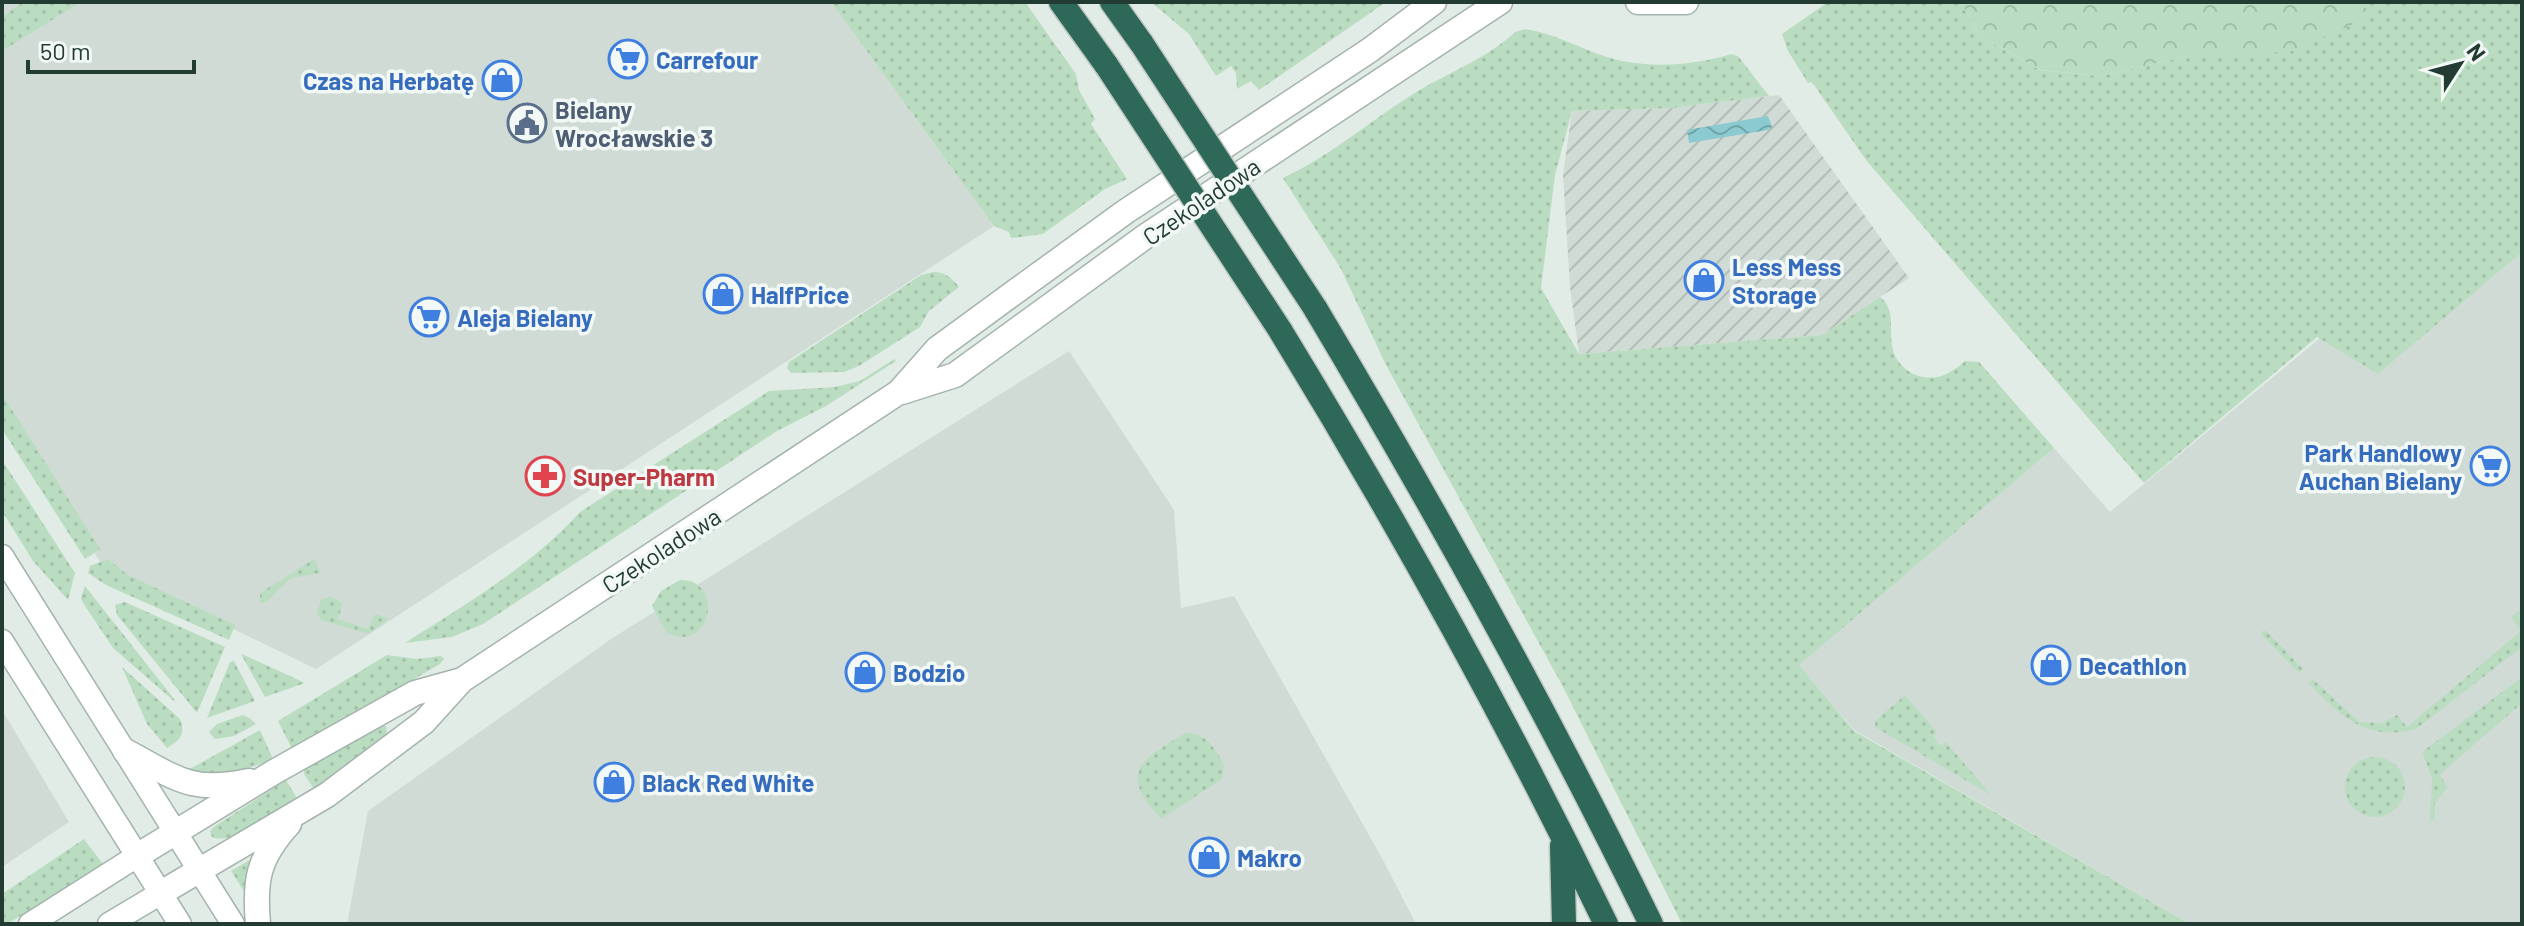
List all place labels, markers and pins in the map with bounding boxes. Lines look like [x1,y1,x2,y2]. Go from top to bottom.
supermarket icon: Carrefour [607,38,649,80]
place label: Carrefour [656,45,758,74]
shop icon: Czas na Herbatę [481,59,523,101]
place label: Czas na Herbatę [303,66,474,95]
place label: Bielany Wrocławskie 3 [555,95,713,152]
public building icon: Bielany Wrocławskie 3 [506,102,548,144]
place label: Less Mess Storage [1732,252,1841,309]
shop icon: Less Mess Storage [1683,259,1725,301]
shop icon: HalfPrice [702,273,744,315]
place label: HalfPrice [751,280,849,309]
supermarket icon: Aleja Bielany [408,296,450,338]
place label: Aleja Bielany [457,303,593,332]
place label: Park Handlowy Auchan Bielany [2299,438,2462,495]
supermarket icon: Park Handlowy Auchan Bielany [2469,445,2511,487]
pharmacy icon: Super-Pharm [524,455,566,497]
place label: Super-Pharm [573,462,715,491]
shop icon: Decathlon [2030,644,2072,686]
shop icon: Bodzio [844,651,886,693]
place label: Decathlon [2079,651,2187,680]
place label: Bodzio [893,658,965,687]
shop icon: Black Red White [593,761,635,803]
place label: Black Red White [642,768,814,797]
shop icon: Makro [1188,836,1230,878]
place label: Makro [1237,843,1302,872]

